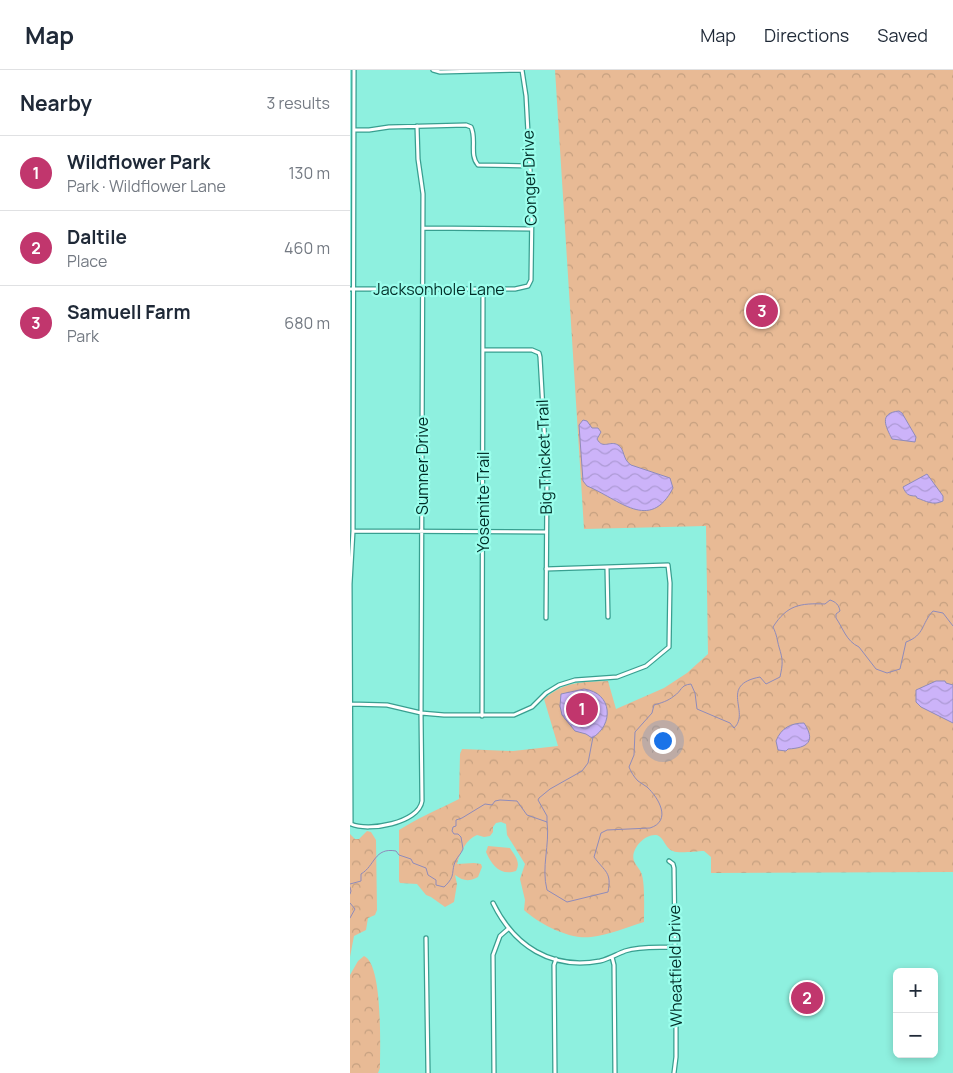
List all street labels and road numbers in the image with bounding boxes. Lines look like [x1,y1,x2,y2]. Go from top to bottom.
street label: Conger Drive [516,130,542,226]
street label: Jacksonhole Lane [373,278,505,300]
street label: Big Thicket Trail [531,399,557,515]
street label: Sumner Drive [411,417,433,515]
street label: Yosemite Trail [472,451,494,553]
street label: Wheatfield Drive [663,905,687,1027]

